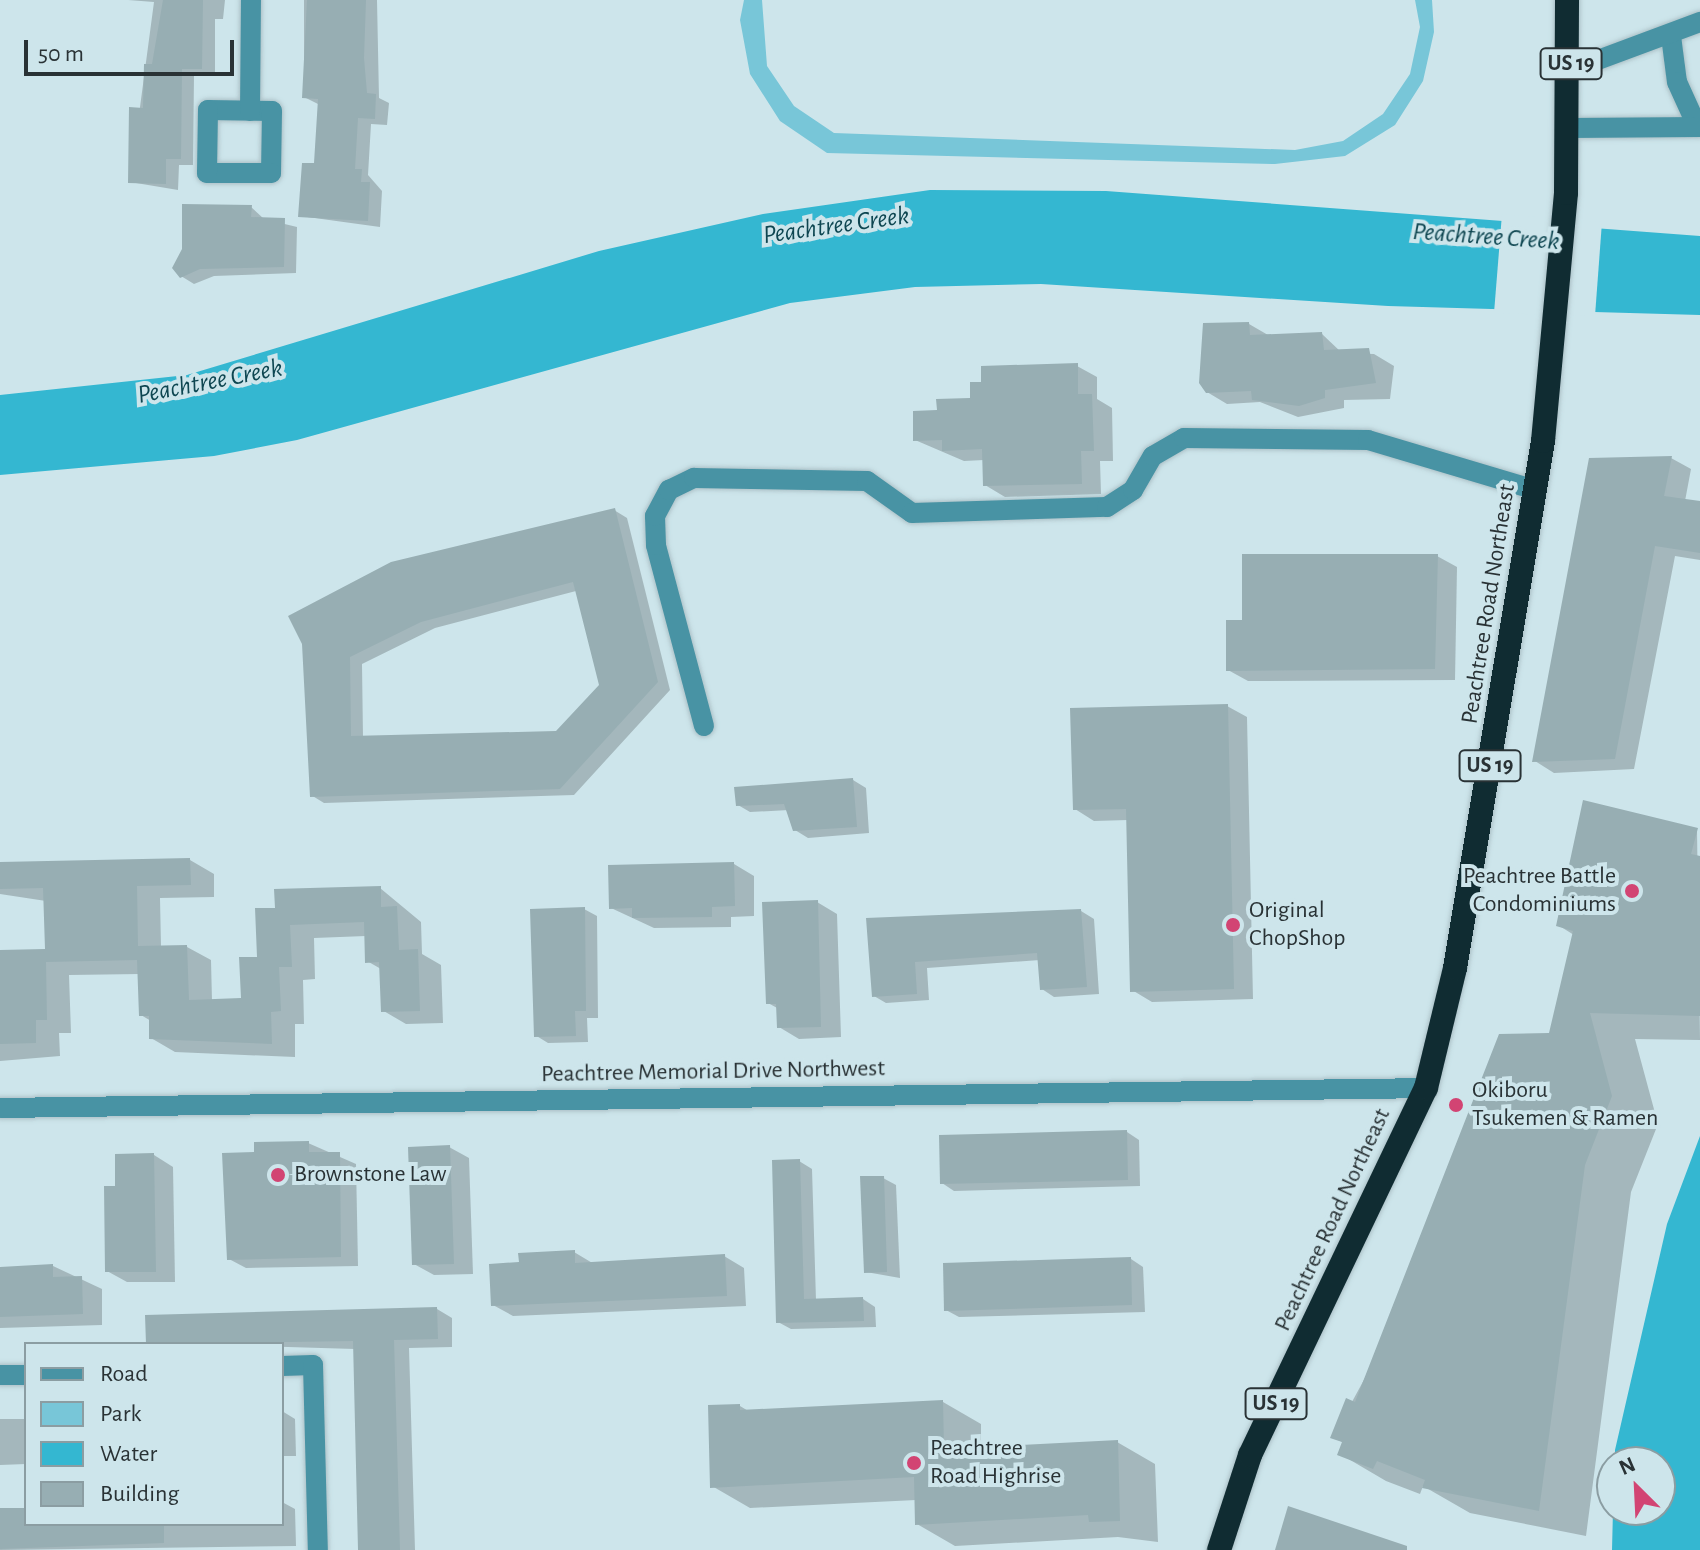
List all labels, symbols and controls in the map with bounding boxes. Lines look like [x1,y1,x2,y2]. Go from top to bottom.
scale bar [28,24,238,74]
text: 50 m [38,42,84,66]
road number: US 19 [1539,46,1603,82]
water label: Peachtree Creek [761,200,911,252]
water label: Peachtree Creek [1412,216,1560,258]
water label: Peachtree Creek [135,353,285,411]
street label: Peachtree Road Northeast [1456,482,1522,726]
road number: US 19 [1458,748,1522,784]
place label: Peachtree Battle Condominiums [1463,863,1616,919]
marker: Peachtree Battle Condominiums [1623,882,1641,900]
place label: Original ChopShop [1249,897,1346,953]
marker: Original ChopShop [1224,916,1242,934]
street label: Peachtree Memorial Drive Northwest [541,1055,885,1089]
place label: Okiboru Tsukemen & Ramen [1472,1077,1658,1133]
marker: Okiboru Tsukemen & Ramen [1447,1096,1465,1114]
street label: Peachtree Road Northeast [1269,1104,1397,1336]
place label: Brownstone Law [294,1161,446,1189]
marker: Brownstone Law [269,1166,287,1184]
legend [24,1342,284,1526]
text: Road [100,1362,148,1386]
road number: US 19 [1244,1386,1308,1422]
text: Park [100,1402,141,1426]
place label: Peachtree Road Highrise [930,1435,1061,1491]
text: Water [100,1442,157,1466]
north arrow [1596,1446,1676,1526]
text: N [1616,1453,1639,1479]
marker: Peachtree Road Highrise [905,1454,923,1472]
text: Building [100,1482,179,1506]

